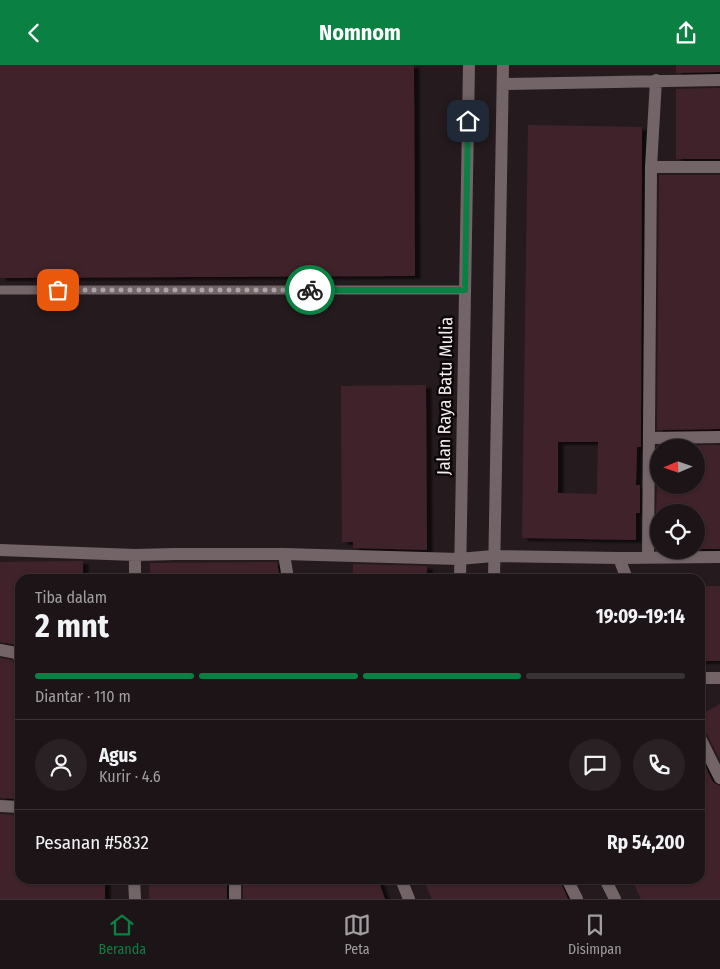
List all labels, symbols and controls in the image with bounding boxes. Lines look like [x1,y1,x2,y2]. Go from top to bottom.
icon: back [20,19,48,47]
text: Nomnom [319,19,401,46]
icon: share [672,19,700,47]
pin [447,100,489,142]
icon: home [454,107,482,135]
courier [285,265,335,315]
pin [37,269,79,311]
icon: bag [44,276,72,304]
icon: bike [296,276,324,304]
street label: Jalan Raya Batu Mulia [433,317,457,475]
north arrow [650,439,705,494]
map controls [650,439,705,559]
button: locate [650,504,705,559]
text: Tiba dalam [35,588,107,607]
text: 19:09–19:14 [596,605,685,628]
text: 2 mnt [35,607,109,645]
text: Diantar · 110 m [35,687,131,706]
button: person [35,739,87,791]
button: chat [569,739,621,791]
button: phone [633,739,685,791]
text: Agus [99,744,137,767]
text: Kurir · 4.6 [99,767,161,786]
text: Pesanan #5832 [35,831,149,854]
text: Rp 54,200 [607,831,685,854]
tab: Beranda [98,911,146,958]
tab: Peta [343,911,371,958]
tab: Disimpan [568,911,622,958]

